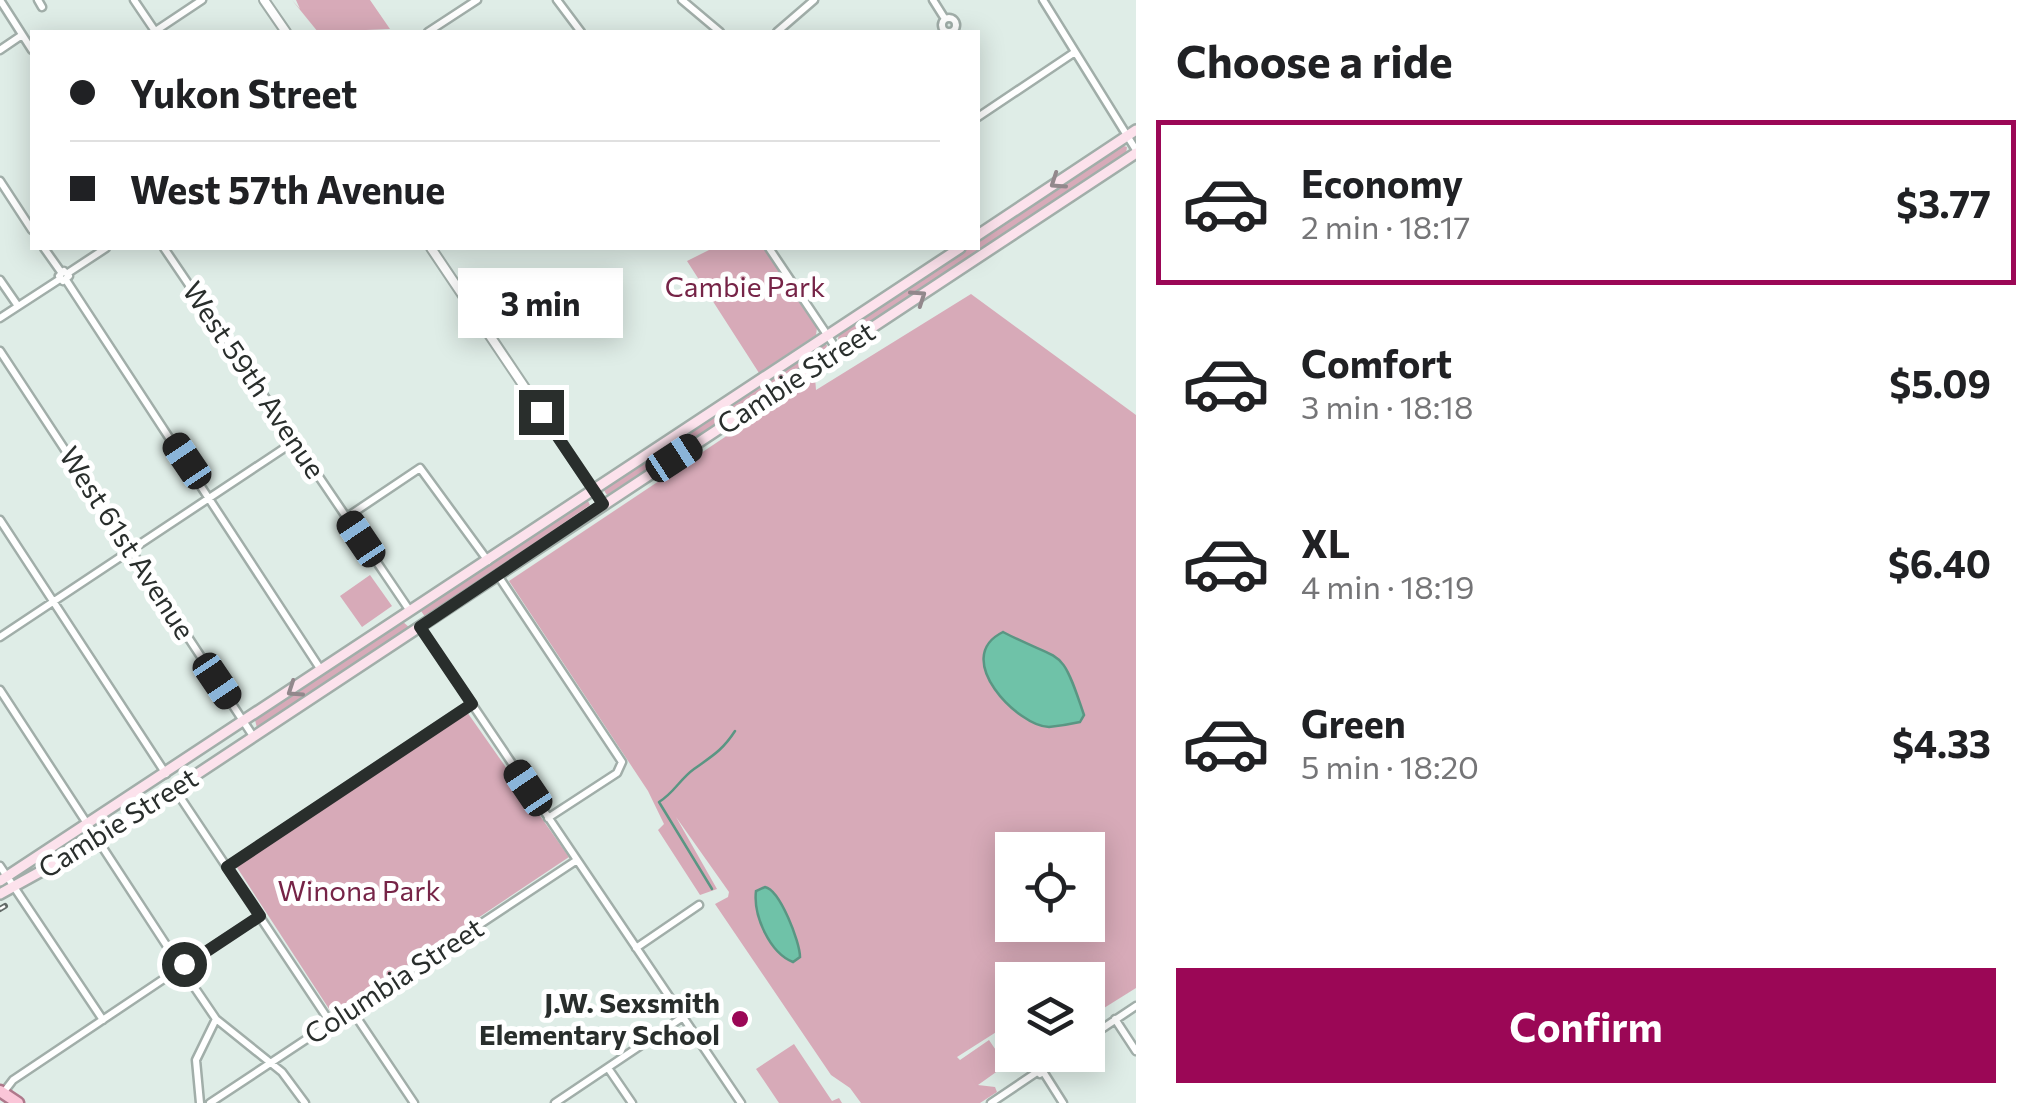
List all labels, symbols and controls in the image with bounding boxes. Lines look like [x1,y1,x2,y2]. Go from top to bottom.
text: Choose a ride [1176,32,1453,87]
text: Yukon Street [130,69,357,116]
icon: car [1181,158,1271,248]
text: Economy [1301,159,1463,206]
text: West 57th Avenue [130,165,445,212]
one-way arrow [1049,170,1068,188]
text: $3.77 [1896,179,1991,226]
text: 2 min · 18:17 [1301,206,1470,246]
callout: 3 min [458,267,624,337]
park label: Cambie Park [665,269,825,303]
street label: West 59th Avenue [176,275,333,484]
text: 3 min [500,283,581,323]
one-way arrow [908,291,927,309]
street label: Cambie Street [710,314,881,441]
icon: car [1181,338,1271,428]
text: Comfort [1301,339,1452,386]
text: $5.09 [1889,359,1991,406]
text: 3 min · 18:18 [1301,386,1473,426]
route end [519,390,564,435]
car [158,428,216,494]
car [641,429,707,487]
street label: West 61st Avenue [53,440,203,645]
car [332,506,390,572]
icon: car [1181,518,1271,608]
text: XL [1301,519,1350,566]
text: $6.40 [1888,539,1991,586]
text: 4 min · 18:19 [1301,566,1474,606]
car [188,648,246,714]
one-way arrow [286,677,304,696]
icon: car [1181,698,1271,788]
text: Green [1301,699,1406,746]
text: $4.33 [1892,719,1991,766]
text: 5 min · 18:20 [1301,746,1479,786]
car [499,755,557,821]
street label: Cambie Street [32,760,203,885]
map controls [995,832,1105,1072]
button: locate [995,832,1105,942]
park label: Winona Park [277,873,441,907]
street label: Columbia Street [298,910,489,1051]
route start [162,942,207,987]
button: layers [995,962,1105,1072]
button: Confirm [1176,968,1996,1083]
place label: J.W. Sexsmith Elementary School [479,985,720,1051]
marker: J.W. Sexsmith Elementary School [729,1008,751,1030]

